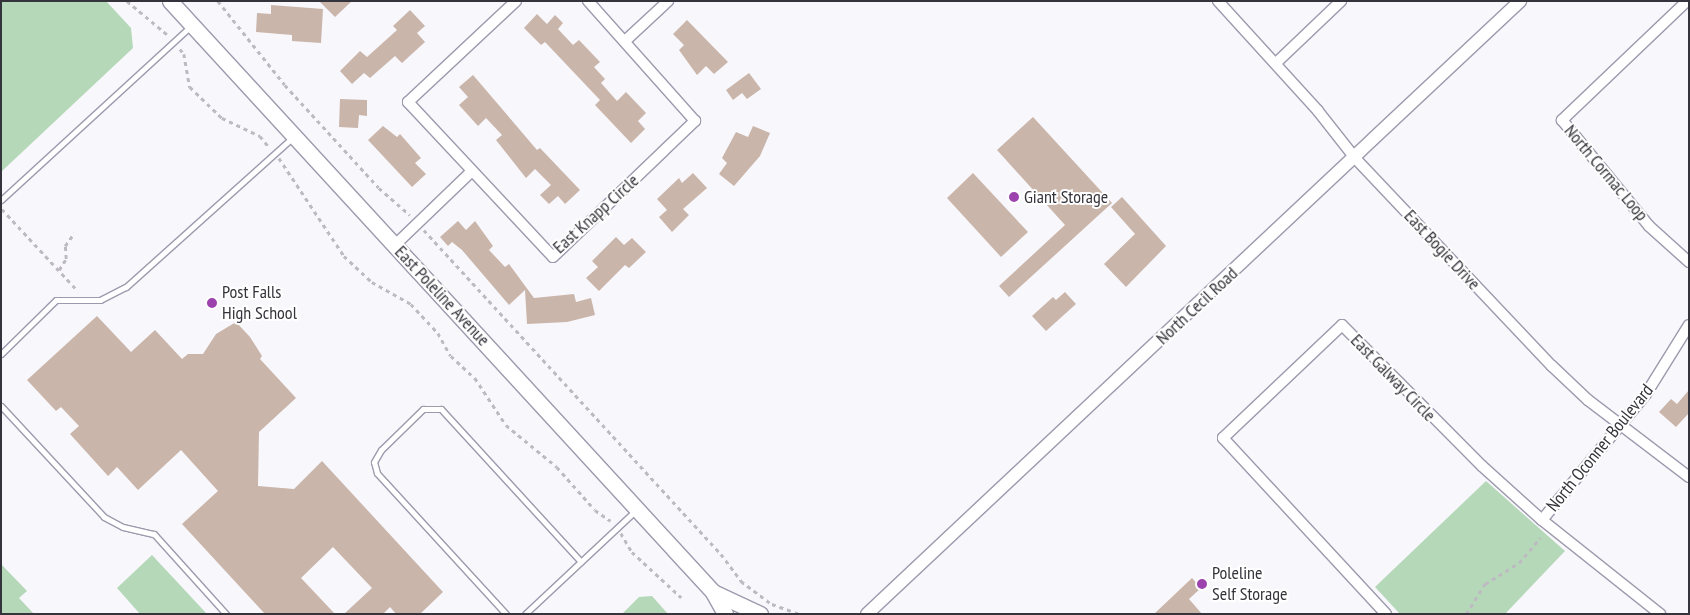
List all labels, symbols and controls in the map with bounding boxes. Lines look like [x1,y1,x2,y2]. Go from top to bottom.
street label: North Cormac Loop [1559,120,1653,226]
street label: East Knapp Circle [549,170,643,258]
place label: Giant Storage [1024,186,1108,208]
marker: Giant Storage [1008,191,1020,203]
street label: East Bogie Drive [1399,205,1485,295]
street label: East Poleline Avenue [390,241,494,351]
street label: North Cecil Road [1152,263,1242,349]
place label: Post Falls High School [222,282,297,324]
marker: Post Falls High School [206,297,218,309]
street label: East Galway Circle [1346,330,1440,426]
street label: North Oconner Boulevard [1542,380,1658,516]
place label: Poleline Self Storage [1212,563,1287,606]
marker: Poleline Self Storage [1196,578,1208,590]

